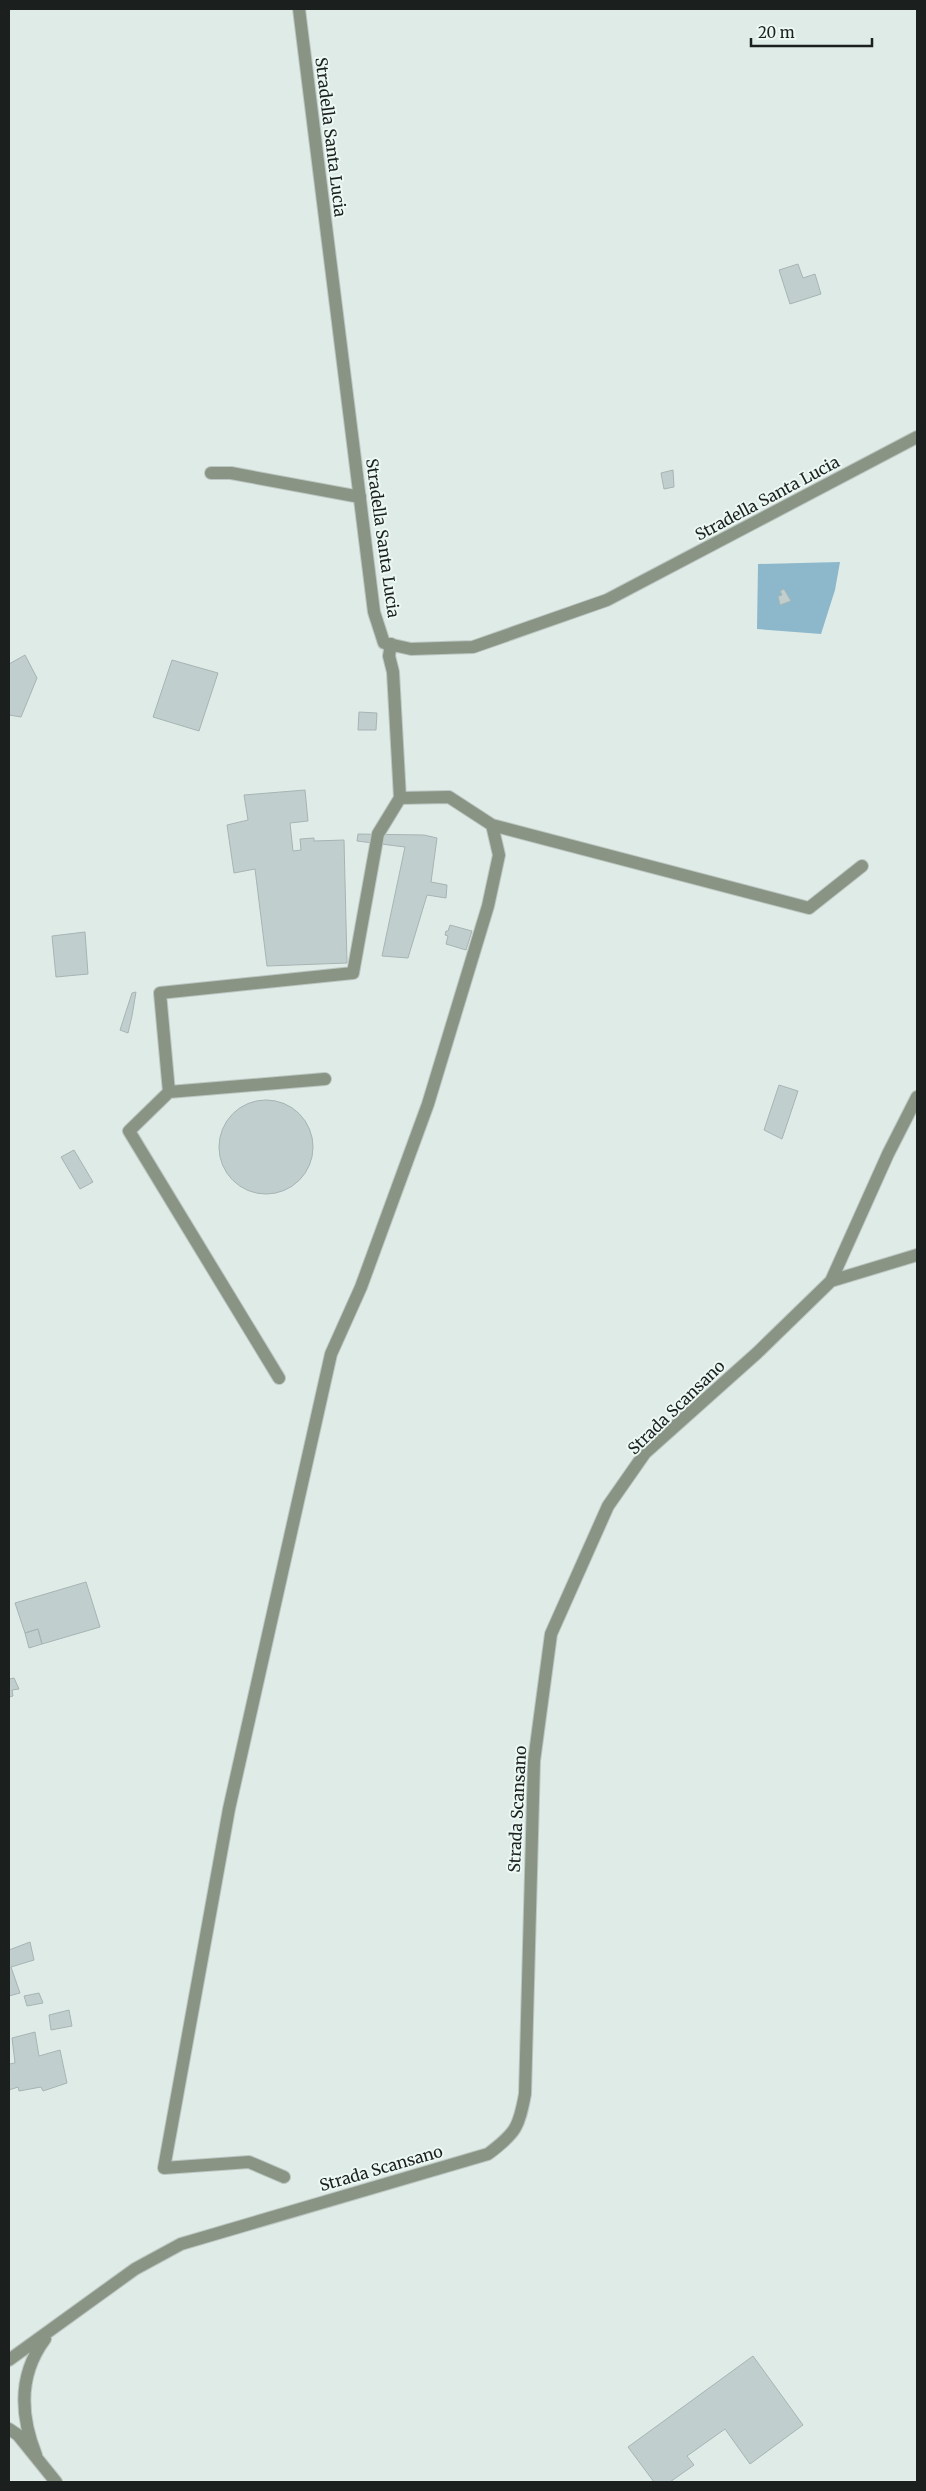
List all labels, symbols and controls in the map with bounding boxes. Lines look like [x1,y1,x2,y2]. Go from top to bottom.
scale bar [751,15,872,47]
text: 20 m [758,23,795,42]
street label: Stradella Santa Lucia [311,56,351,218]
street label: Stradella Santa Lucia [691,451,843,545]
street label: Stradella Santa Lucia [362,457,404,619]
street label: Strada Scansano [623,1356,729,1458]
street label: Strada Scansano [504,1745,530,1873]
street label: Strada Scansano [317,2141,445,2195]

